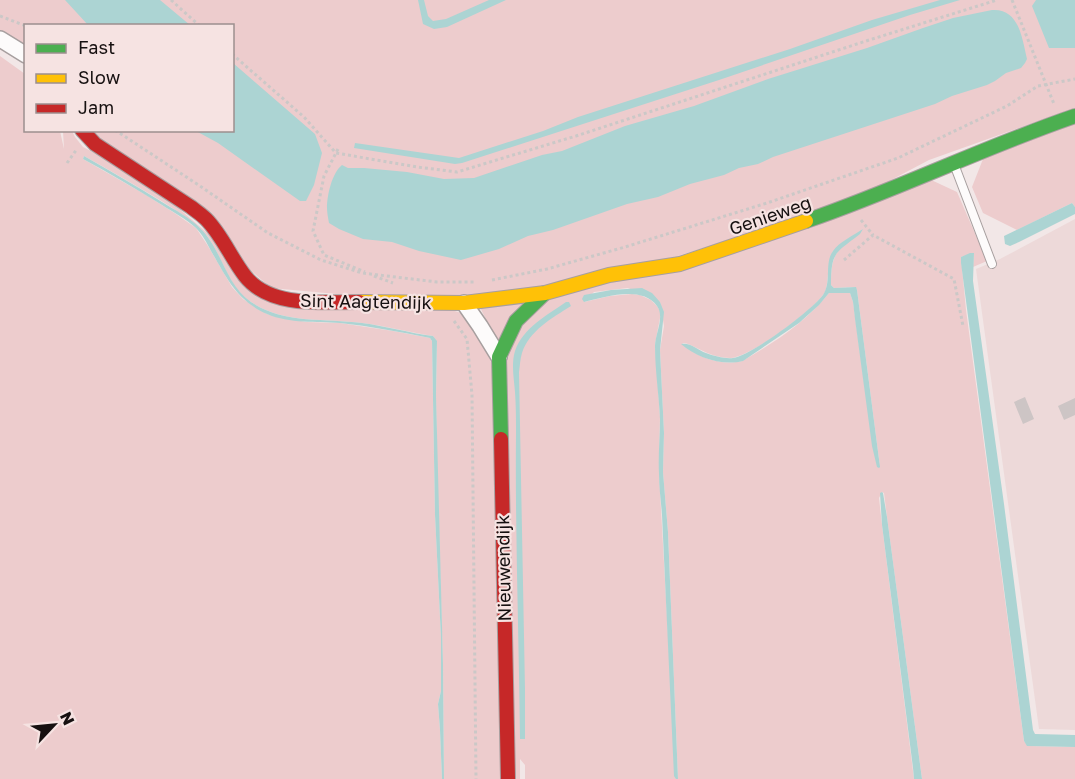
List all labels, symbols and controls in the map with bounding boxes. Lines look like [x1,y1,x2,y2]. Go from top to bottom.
legend [24,24,234,132]
text: Fast [78,36,115,58]
text: Slow [78,66,121,88]
text: Jam [78,96,114,118]
street label: Genieweg [726,191,814,239]
street label: Sint Aagtendijk [300,289,432,313]
street label: Nieuwendijk [491,514,515,622]
north arrow [24,695,84,755]
text: N [56,709,79,728]

